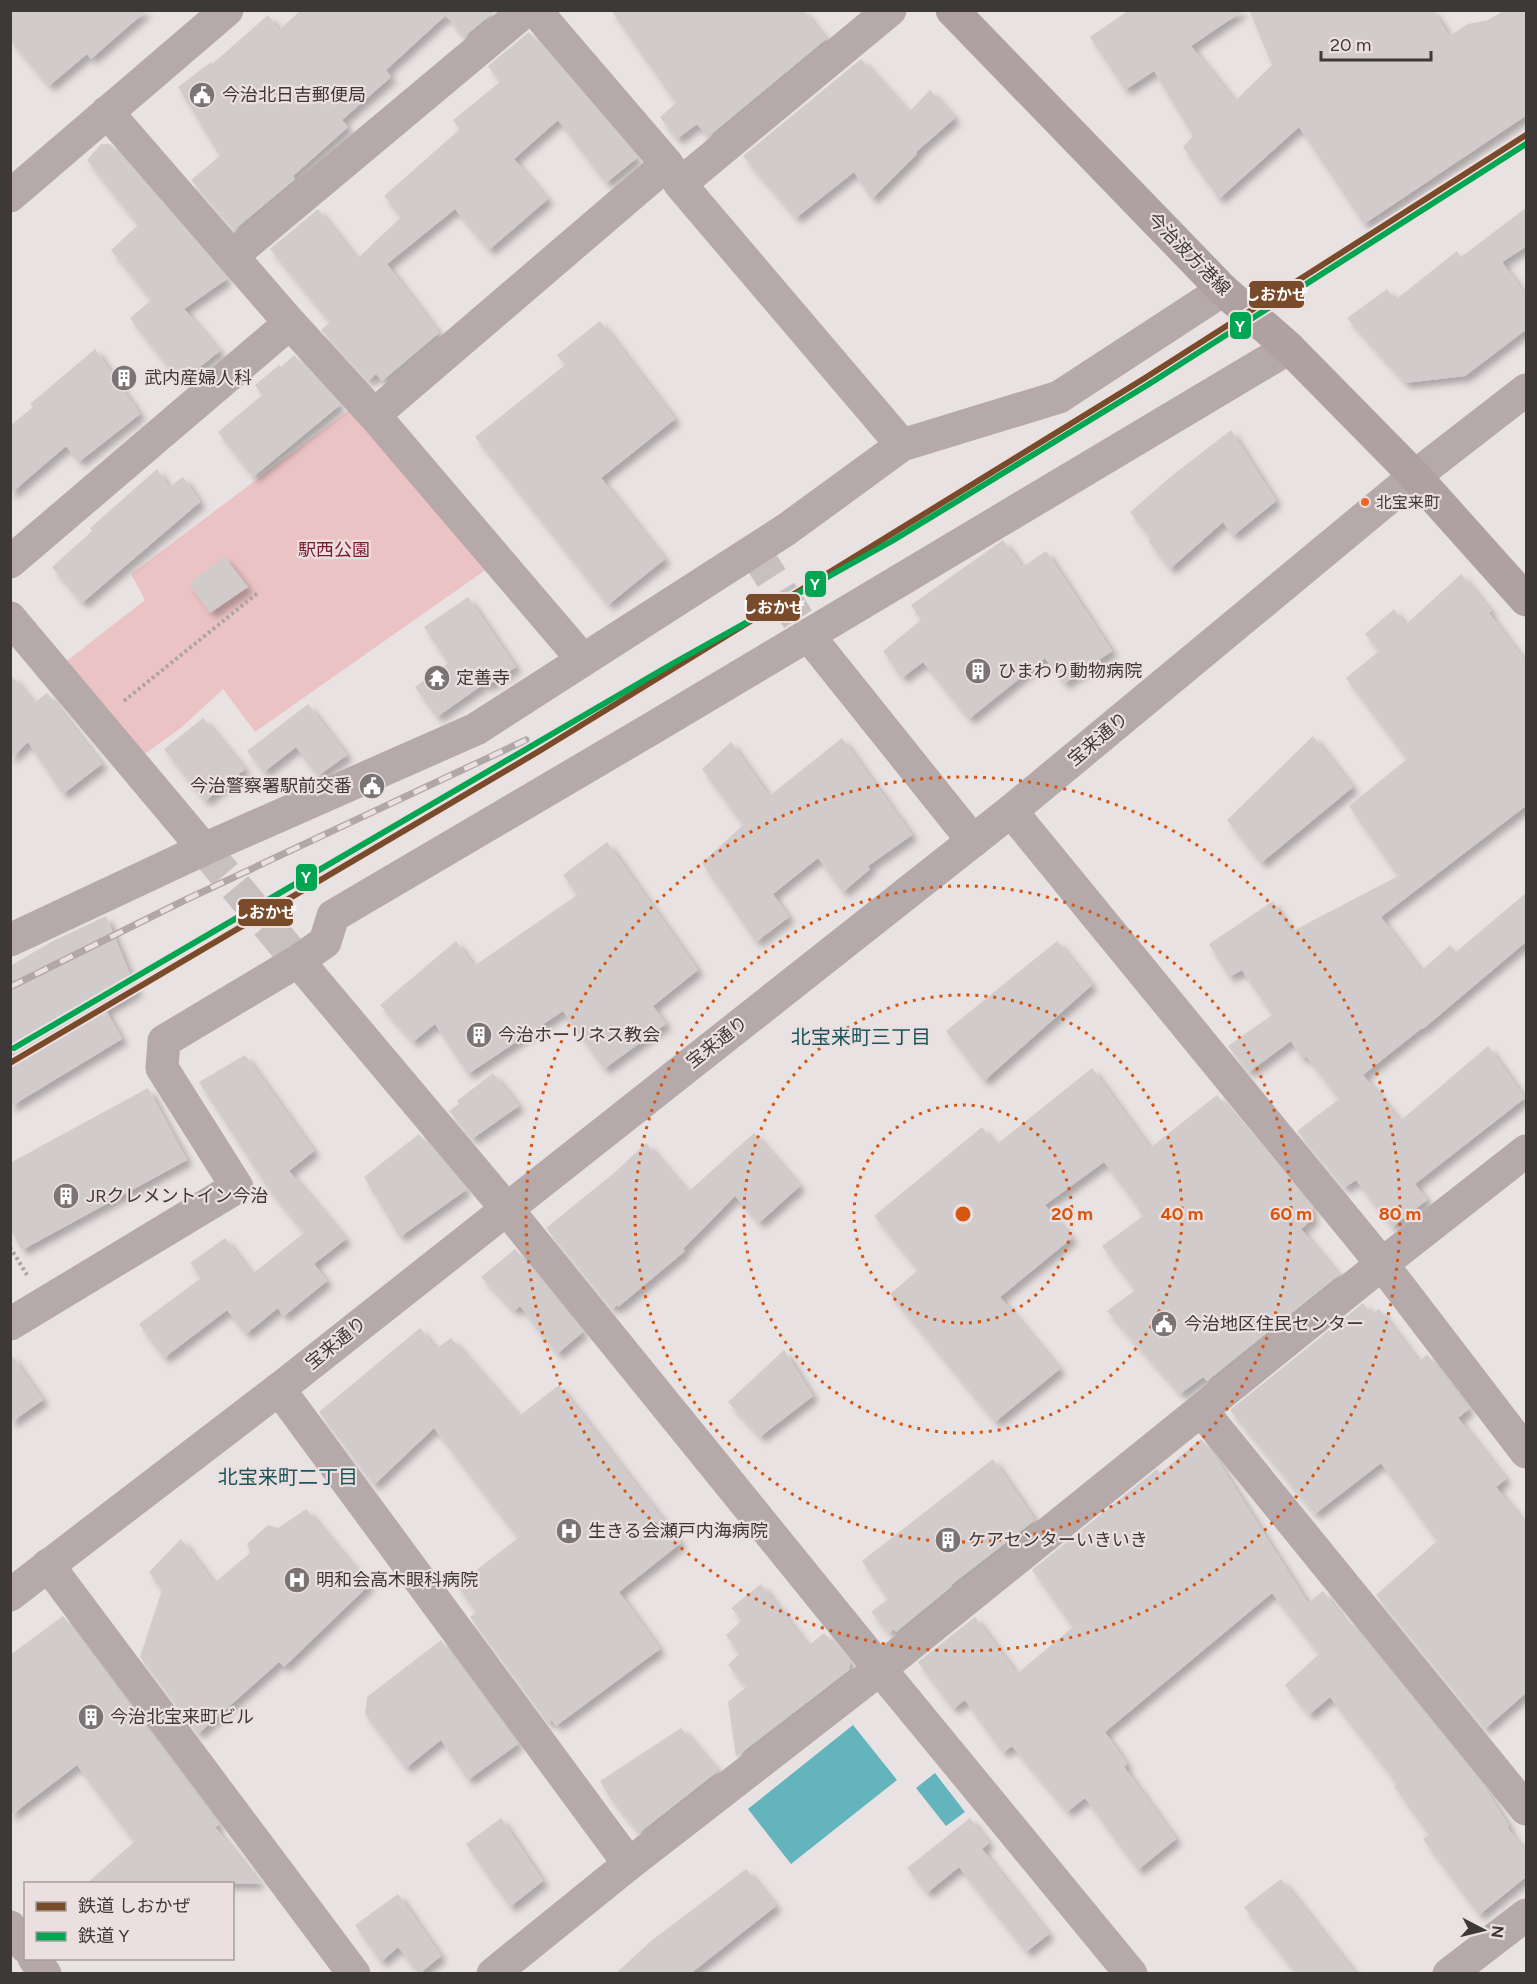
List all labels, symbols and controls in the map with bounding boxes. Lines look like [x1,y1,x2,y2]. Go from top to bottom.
scale bar [1321,24,1430,62]
text: 20 m [1330,34,1371,56]
public building icon: 今治北日吉郵便局 [187,80,217,110]
place label: 今治北日吉郵便局 [222,84,366,106]
street label: 今治波方港線 [1143,208,1235,300]
line badge: しおかぜ [1248,280,1305,309]
text: しおかぜ [1244,285,1308,304]
line badge: Y [1229,311,1252,340]
text: Y [1235,317,1246,336]
building icon: 武内産婦人科 [109,363,139,393]
place label: 武内産婦人科 [144,367,252,389]
place label: 北宝来町 [1376,493,1440,512]
marker: 北宝来町 [1359,496,1371,508]
park label: 駅西公園 [298,539,370,561]
line badge: Y [804,570,827,598]
text: Y [810,575,821,594]
line badge: しおかぜ [745,593,801,622]
text: しおかぜ [741,598,805,617]
building icon: ひまわり動物病院 [963,656,993,686]
place label: ひまわり動物病院 [998,660,1142,682]
temple icon: 定善寺 [422,663,452,693]
place label: 定善寺 [456,667,510,689]
street label: 宝来通り [1063,707,1133,771]
public building icon: 今治警察署駅前交番 [357,771,387,801]
place label: 今治警察署駅前交番 [190,775,352,797]
line badge: Y [295,863,318,892]
text: Y [301,868,312,887]
line badge: しおかぜ [237,898,294,927]
text: しおかぜ [233,903,297,922]
street label: 宝来通り [682,1011,752,1073]
building icon: 今治ホーリネス教会 [464,1020,494,1050]
place label: 今治ホーリネス教会 [498,1024,660,1046]
district label: 北宝来町三丁目 [791,1025,931,1049]
building icon: JRクレメントイン今治 [51,1181,81,1211]
place label: JRクレメントイン今治 [86,1185,269,1207]
text: 20 m [1051,1203,1093,1225]
text: 40 m [1160,1203,1204,1225]
text: 60 m [1270,1203,1312,1225]
text: 80 m [1379,1203,1421,1225]
centre of rings [953,1204,973,1224]
public building icon: 今治地区住民センター [1149,1309,1179,1339]
street label: 宝来通り [301,1312,371,1374]
place label: 今治地区住民センター [1184,1313,1364,1335]
district label: 北宝来町二丁目 [218,1465,358,1489]
hospital icon: 生きる会瀬戸内海病院 [554,1516,584,1546]
place label: 生きる会瀬戸内海病院 [588,1520,768,1542]
building icon: ケアセンターいきいき [933,1525,963,1555]
place label: ケアセンターいきいき [968,1529,1148,1551]
hospital icon: 明和会高木眼科病院 [282,1565,312,1595]
place label: 明和会高木眼科病院 [316,1569,478,1591]
building icon: 今治北宝来町ビル [76,1702,106,1732]
place label: 今治北宝来町ビル [110,1706,254,1728]
legend [24,1882,234,1960]
text: 鉄道 しおかぜ [78,1895,190,1917]
north arrow [1453,1900,1513,1960]
text: N [1487,1924,1508,1939]
text: 鉄道 Y [78,1925,129,1947]

